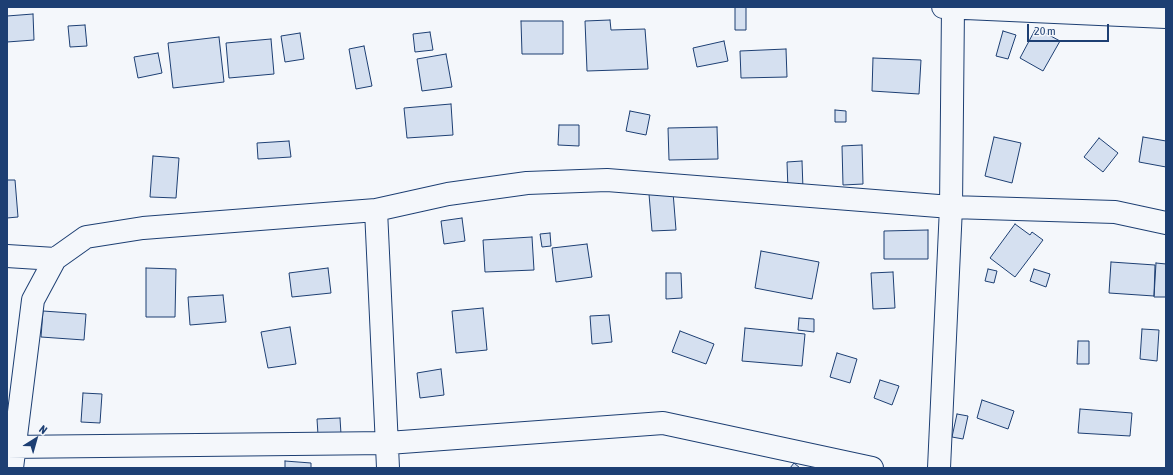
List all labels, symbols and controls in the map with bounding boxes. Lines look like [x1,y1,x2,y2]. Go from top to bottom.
scale bar [1029,16,1111,42]
text: 20 m [1034,24,1056,38]
north arrow [16,419,56,459]
text: N [37,423,49,436]

